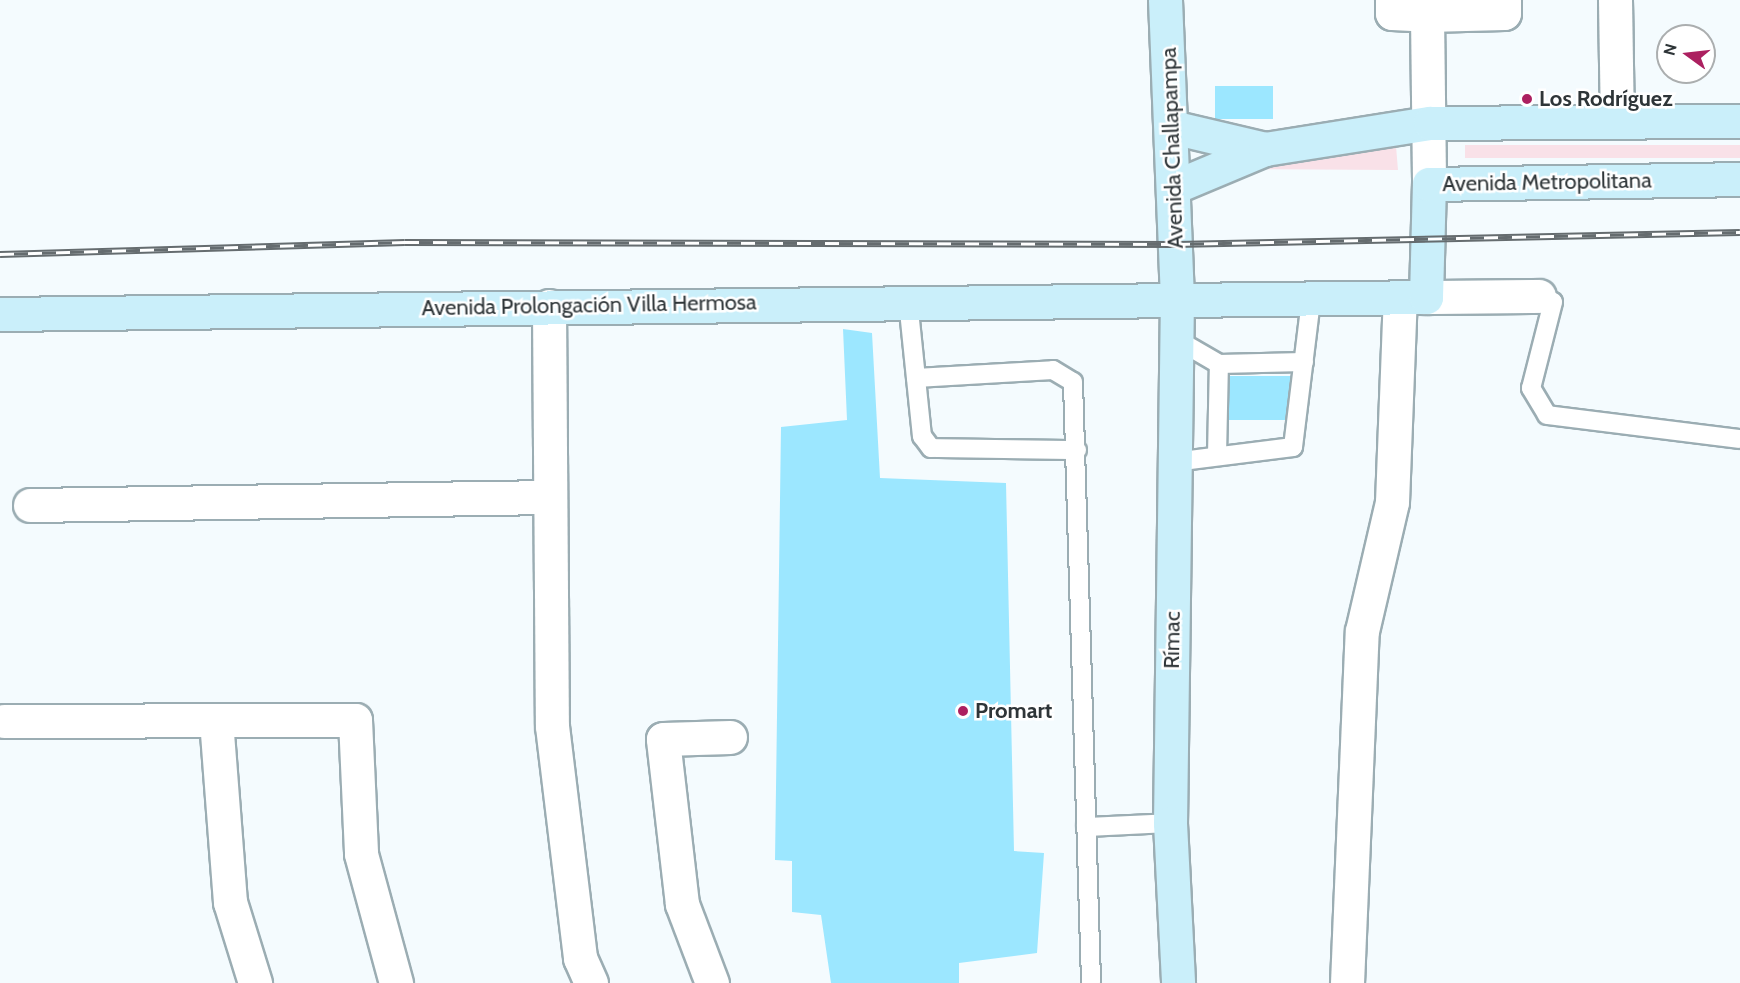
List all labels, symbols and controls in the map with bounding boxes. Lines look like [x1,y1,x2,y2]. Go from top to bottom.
north arrow [1656,24,1716,84]
text: N [1659,42,1681,58]
street label: Avenida Challapampa [1155,47,1189,249]
place label: Los Rodríguez [1539,86,1673,112]
marker: Los Rodríguez [1520,92,1534,106]
street label: Avenida Metropolitana [1442,167,1652,197]
street label: Avenida Prolongación Villa Hermosa [421,289,757,321]
street label: Rímac [1158,611,1186,669]
place label: Promart [975,698,1052,724]
marker: Promart [956,704,970,718]

